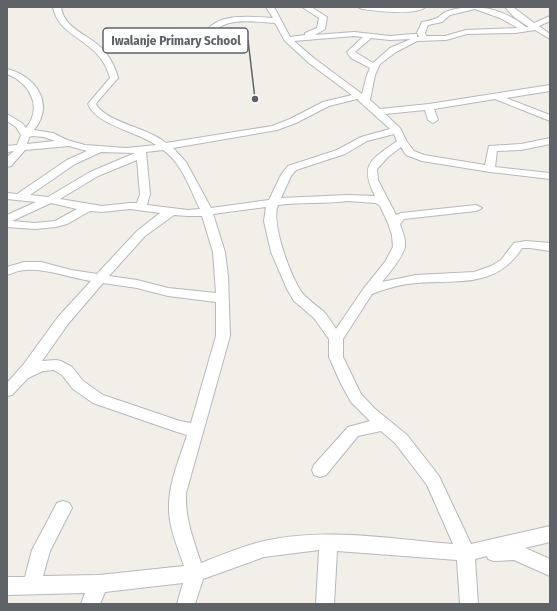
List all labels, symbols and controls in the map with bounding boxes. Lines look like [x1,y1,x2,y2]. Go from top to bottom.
callout: Iwalanje Primary School [103,28,248,53]
text: Iwalanje Primary School [111,33,241,48]

